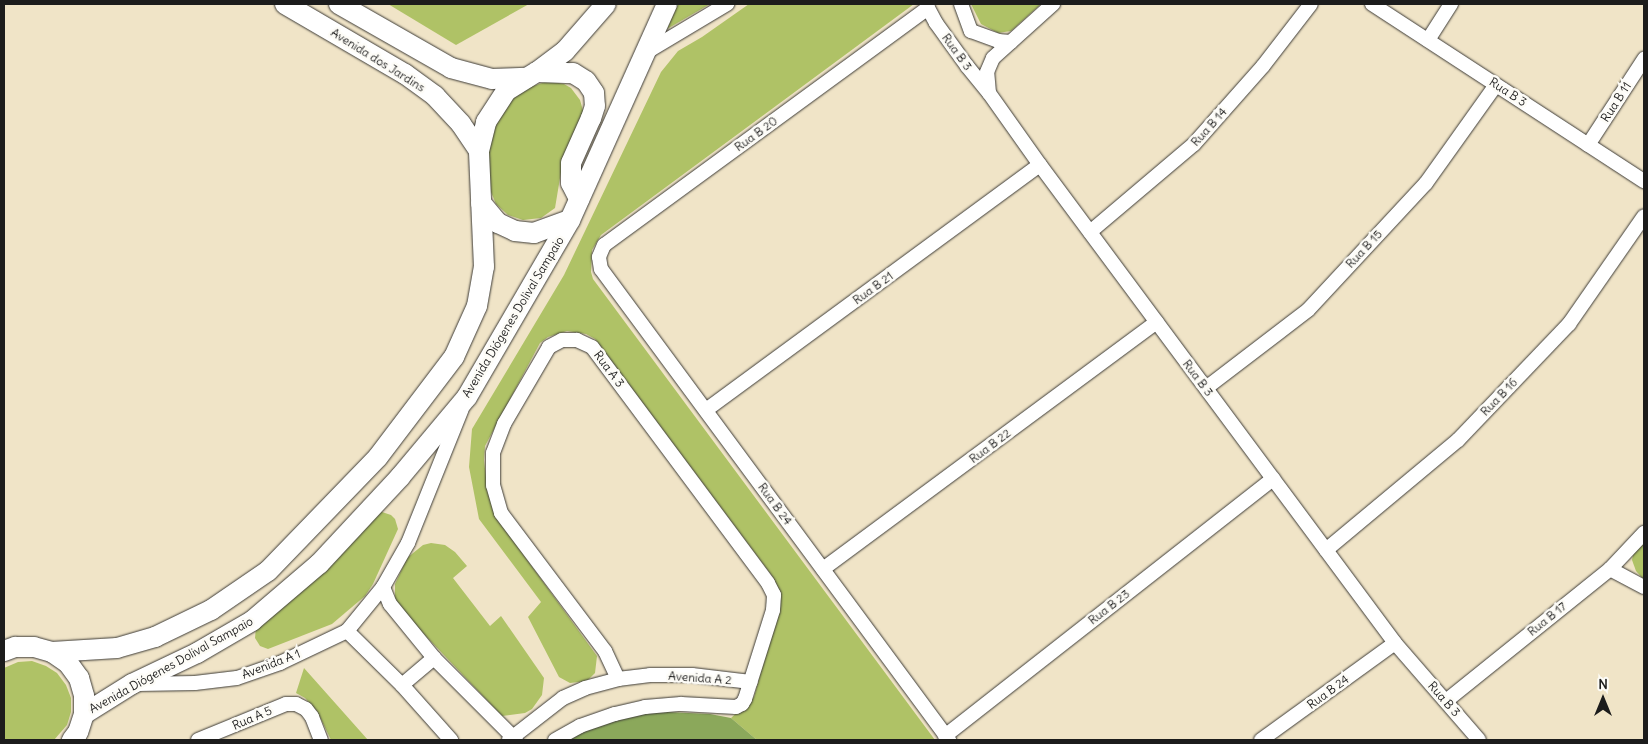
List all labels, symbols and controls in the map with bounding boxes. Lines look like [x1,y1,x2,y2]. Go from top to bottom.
street label: Avenida dos Jardins [328,25,428,95]
street label: Rua B 3 [939,31,975,73]
street label: Rua B 3 [1487,75,1529,109]
street label: Rua B 11 [1598,79,1634,125]
street label: Rua B 14 [1188,105,1230,149]
street label: Rua B 20 [732,114,780,154]
street label: Rua B 15 [1343,227,1385,271]
street label: Avenida Diógenes Dolival Sampaio [459,234,567,400]
street label: Rua B 21 [850,269,896,307]
street label: Rua A 3 [591,348,627,390]
street label: Rua B 3 [1180,357,1216,399]
street label: Rua B 16 [1478,375,1520,419]
street label: Rua B 22 [966,426,1014,466]
street label: Rua B 24 [755,480,795,528]
street label: Rua B 23 [1086,586,1132,628]
street label: Rua B 17 [1525,599,1569,639]
street label: Avenida Diógenes Dolival Sampaio [87,614,255,716]
street label: Avenida A 1 [240,646,302,682]
street label: Avenida A 2 [668,669,732,687]
street label: Rua B 24 [1304,672,1352,712]
north arrow [1578,674,1628,724]
text: N [1598,675,1608,693]
street label: Rua B 3 [1425,679,1463,719]
street label: Rua A 5 [230,703,274,733]

